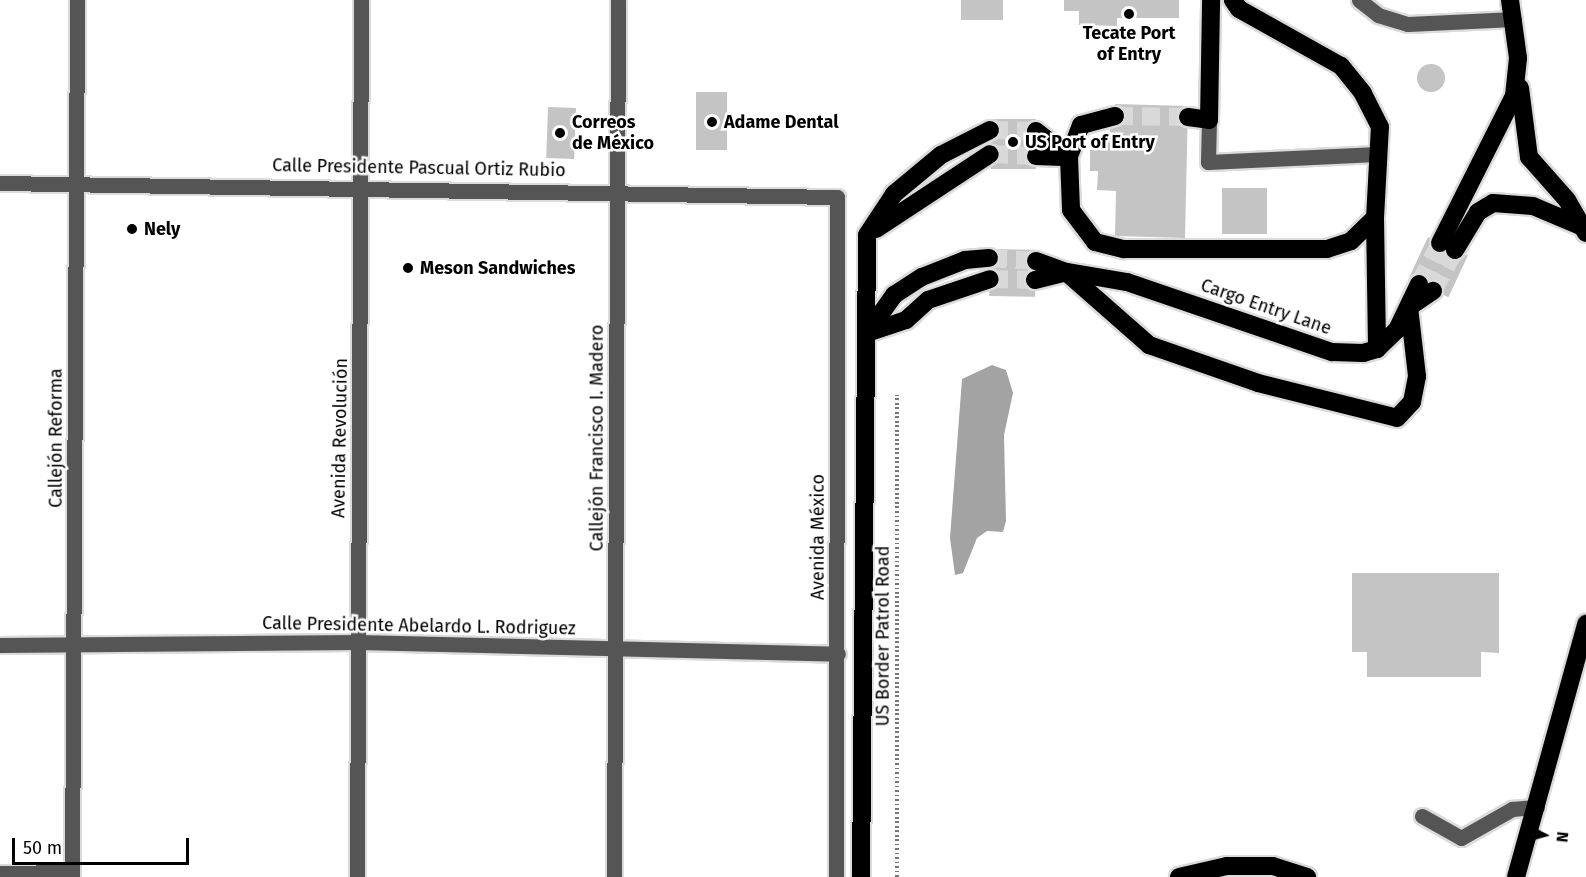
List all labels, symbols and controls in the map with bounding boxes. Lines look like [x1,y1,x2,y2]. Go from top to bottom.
marker: Tecate Port of Entry [1122,7,1136,21]
place label: Tecate Port of Entry [1083,23,1175,66]
place label: Adame Dental [724,111,838,133]
place label: Correos de México [572,112,654,154]
marker: Adame Dental [705,115,719,129]
marker: Correos de México [553,126,567,140]
place label: US Port of Entry [1025,131,1155,153]
marker: US Port of Entry [1006,135,1020,149]
street label: Calle Presidente Pascual Ortiz Rubio [272,155,566,181]
place label: Nely [144,218,180,240]
marker: Nely [125,222,139,236]
place label: Meson Sandwiches [420,257,575,279]
marker: Meson Sandwiches [401,261,415,275]
street label: Cargo Entry Lane [1198,275,1334,339]
street label: Callejón Francisco I. Madero [586,325,608,551]
street label: Avenida Revolución [328,358,352,518]
street label: Callejón Reforma [45,368,67,508]
street label: Avenida México [807,474,829,600]
street label: US Border Patrol Road [872,546,894,726]
street label: Calle Presidente Abelardo L. Rodriguez [262,612,576,640]
north arrow [1514,805,1574,865]
scale bar [15,826,192,864]
text: N [1552,831,1572,843]
text: 50 m [23,837,62,859]

